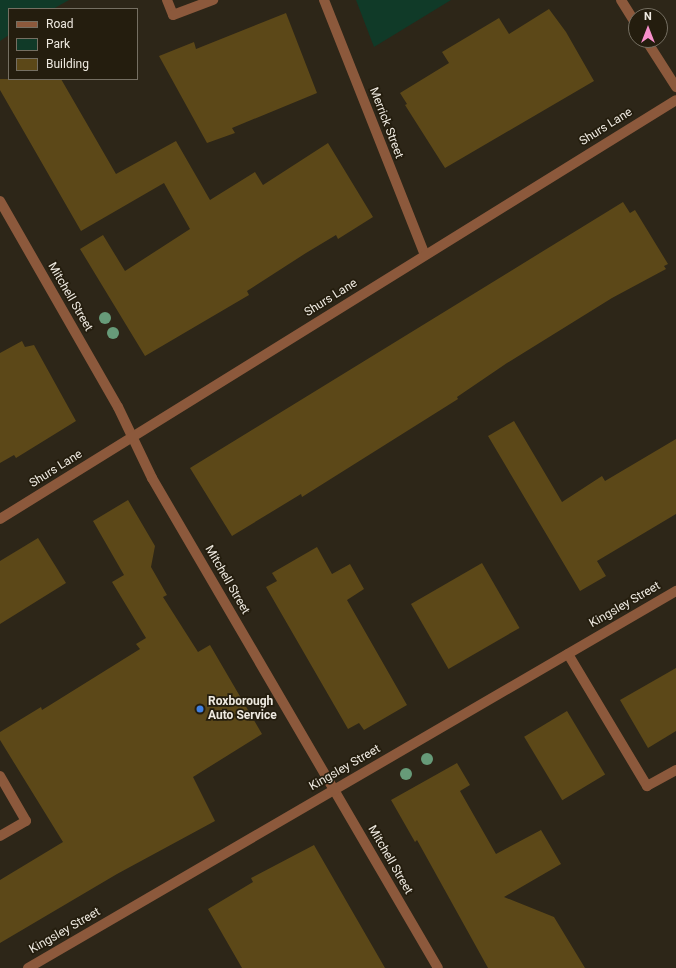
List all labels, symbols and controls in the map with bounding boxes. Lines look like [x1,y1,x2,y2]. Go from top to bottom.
legend [8,8,138,80]
north arrow [628,8,668,48]
text: N [644,10,652,23]
text: Road [46,17,74,31]
text: Park [46,37,70,51]
text: Building [46,57,89,71]
street label: Merrick Street [366,85,406,161]
street label: Shurs Lane [577,105,635,149]
street label: Mitchell Street [45,260,95,334]
street label: Shurs Lane [302,276,360,320]
street label: Shurs Lane [27,447,85,491]
street label: Mitchell Street [202,543,252,617]
street label: Kingsley Street [587,579,663,631]
place label: Roxborough Auto Service [208,695,277,723]
marker: Roxborough Auto Service [195,704,205,714]
street label: Kingsley Street [307,742,383,794]
street label: Mitchell Street [365,823,415,897]
street label: Kingsley Street [27,905,103,957]

